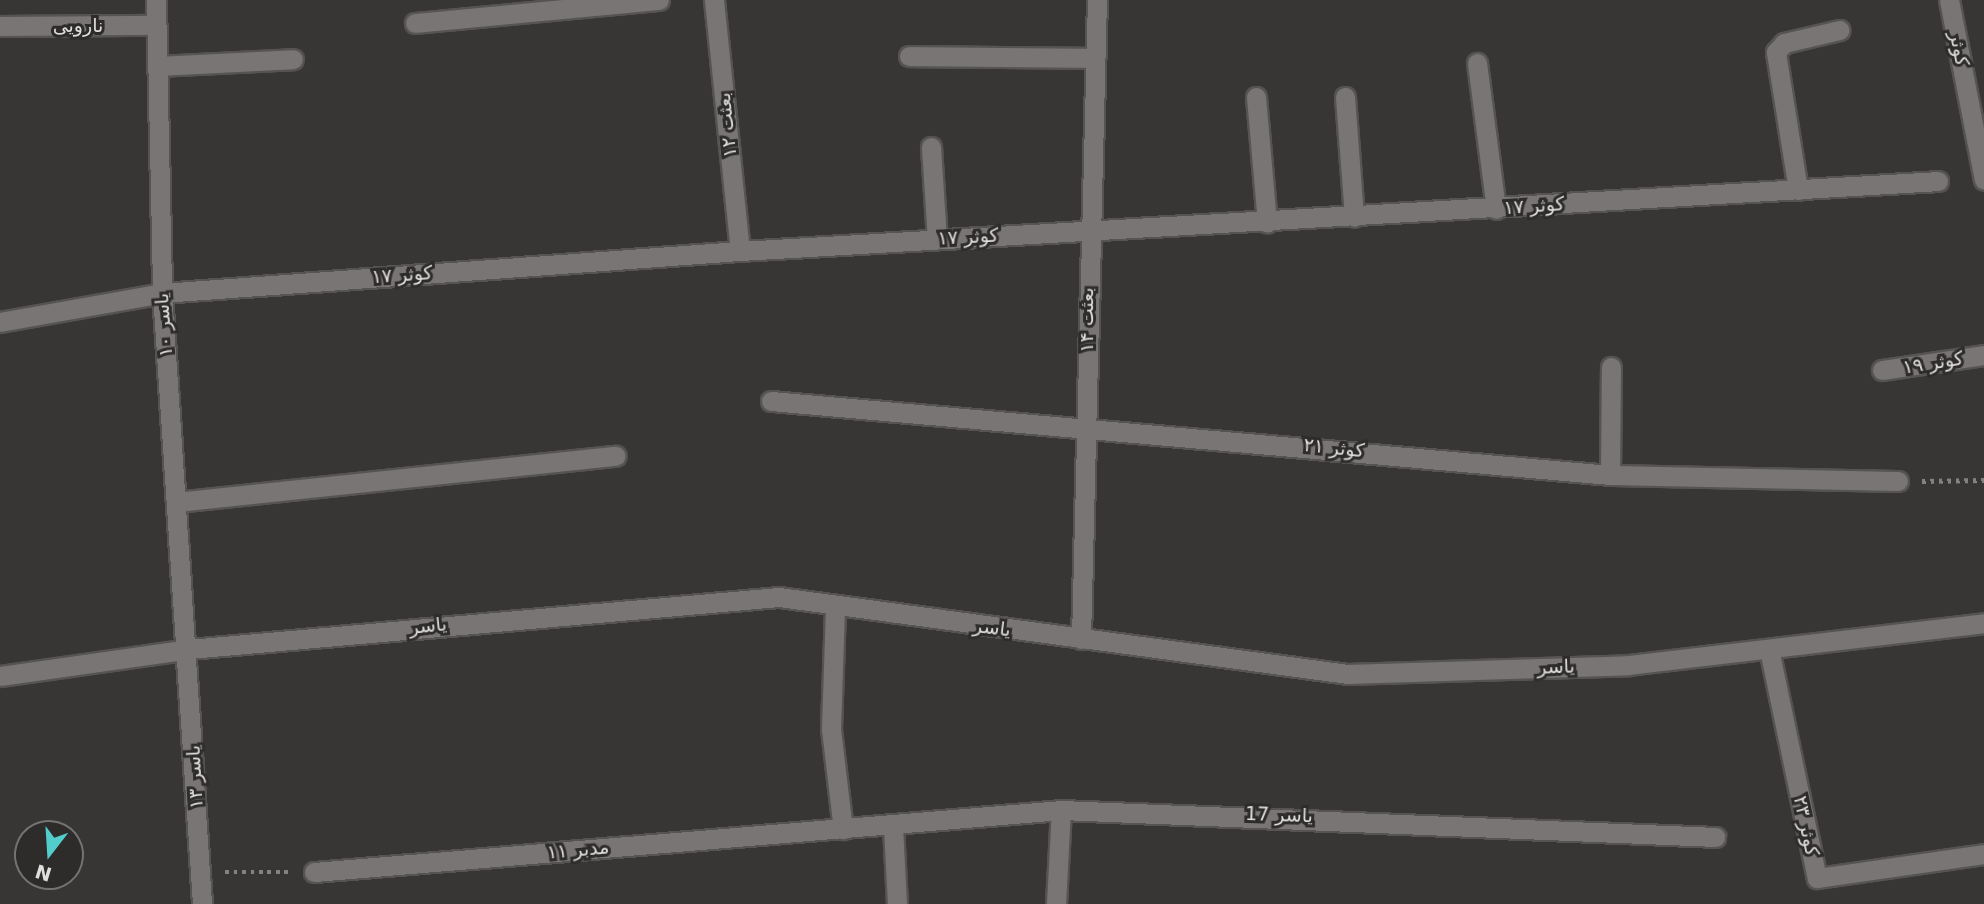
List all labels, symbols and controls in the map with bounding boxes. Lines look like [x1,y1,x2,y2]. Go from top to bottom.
street label: نارویی [53,15,103,37]
street label: کوثر [1945,30,1973,68]
street label: بعثت ۱۲ [712,91,742,159]
street label: کوثر ۱۷ [1503,192,1565,220]
street label: کوثر ۱۷ [937,224,999,250]
street label: کوثر ۱۷ [371,261,433,289]
street label: بعثت ۱۴ [1076,287,1098,353]
street label: یاسر ۱۰ [150,292,178,358]
street label: کوثر ۱۹ [1901,347,1965,379]
street label: کوثر ۲۱ [1302,433,1366,463]
street label: یاسر [408,613,448,639]
street label: یاسر [972,614,1012,642]
street label: یاسر [1537,655,1575,679]
street label: یاسر ۱۳ [182,744,208,810]
street label: کوثر ۲۳ [1788,794,1824,858]
street label: یاسر 17 [1245,802,1313,828]
north arrow [14,820,84,890]
street label: مدبر ۱۱ [546,836,610,864]
text: N [33,860,54,886]

